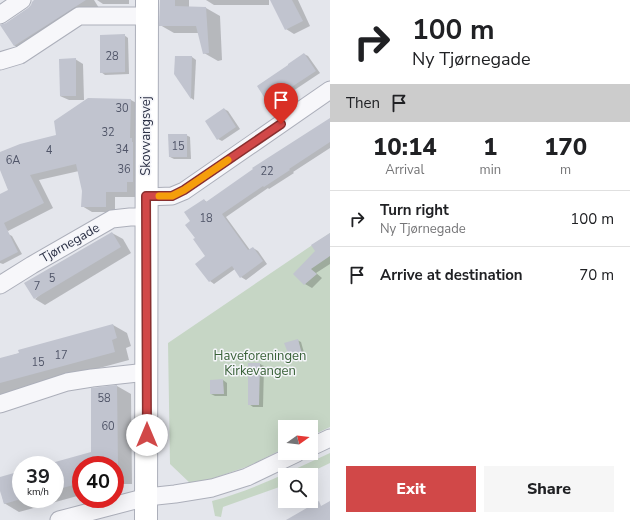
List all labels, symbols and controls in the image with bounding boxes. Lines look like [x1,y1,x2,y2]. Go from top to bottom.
text: 100 m [412,11,495,49]
icon: right [346,16,398,68]
text: Ny Tjørnegade [412,47,531,71]
house number: 28 [105,49,119,64]
pin [264,83,298,124]
icon: arrive [270,89,292,111]
icon: arrive [388,92,410,114]
text: Then [346,93,380,113]
street label: Skovvangsvej [137,96,155,176]
house number: 30 [115,101,129,116]
house number: 32 [101,125,115,140]
text: 10:14 [373,131,437,163]
text: 1 [483,131,498,163]
text: 170 [544,131,587,163]
house number: 15 [171,139,185,154]
house number: 34 [115,142,129,157]
house number: 4 [46,143,53,158]
house number: 6A [6,153,20,168]
text: Arrival [385,161,424,179]
text: min [480,161,501,179]
text: m [560,161,571,179]
house number: 36 [117,162,131,177]
house number: 22 [260,164,274,179]
text: Turn right [380,200,449,220]
icon: right [346,208,368,230]
text: 100 m [570,209,614,229]
house number: 18 [199,211,213,226]
street label: Tjørnegade [37,219,103,267]
text: Ny Tjørnegade [380,220,466,238]
icon: arrive [346,264,368,286]
text: Arrive at destination [380,265,523,285]
text: 70 m [579,265,614,285]
house number: 5 [49,271,56,286]
house number: 7 [34,279,40,294]
park label: Haveforeningen Kirkevangen [214,347,306,380]
house number: 17 [54,348,68,363]
house number: 15 [31,355,45,370]
house number: 58 [97,391,111,406]
position arrow [126,414,168,456]
house number: 60 [101,419,115,434]
north arrow [278,420,318,460]
map controls [278,420,318,508]
speed limit sign: 40 [72,456,124,508]
text: 39 [26,463,50,490]
button: Exit [346,466,476,512]
button: Share [484,466,614,512]
button: search [278,468,318,508]
text: km/h [27,485,49,499]

